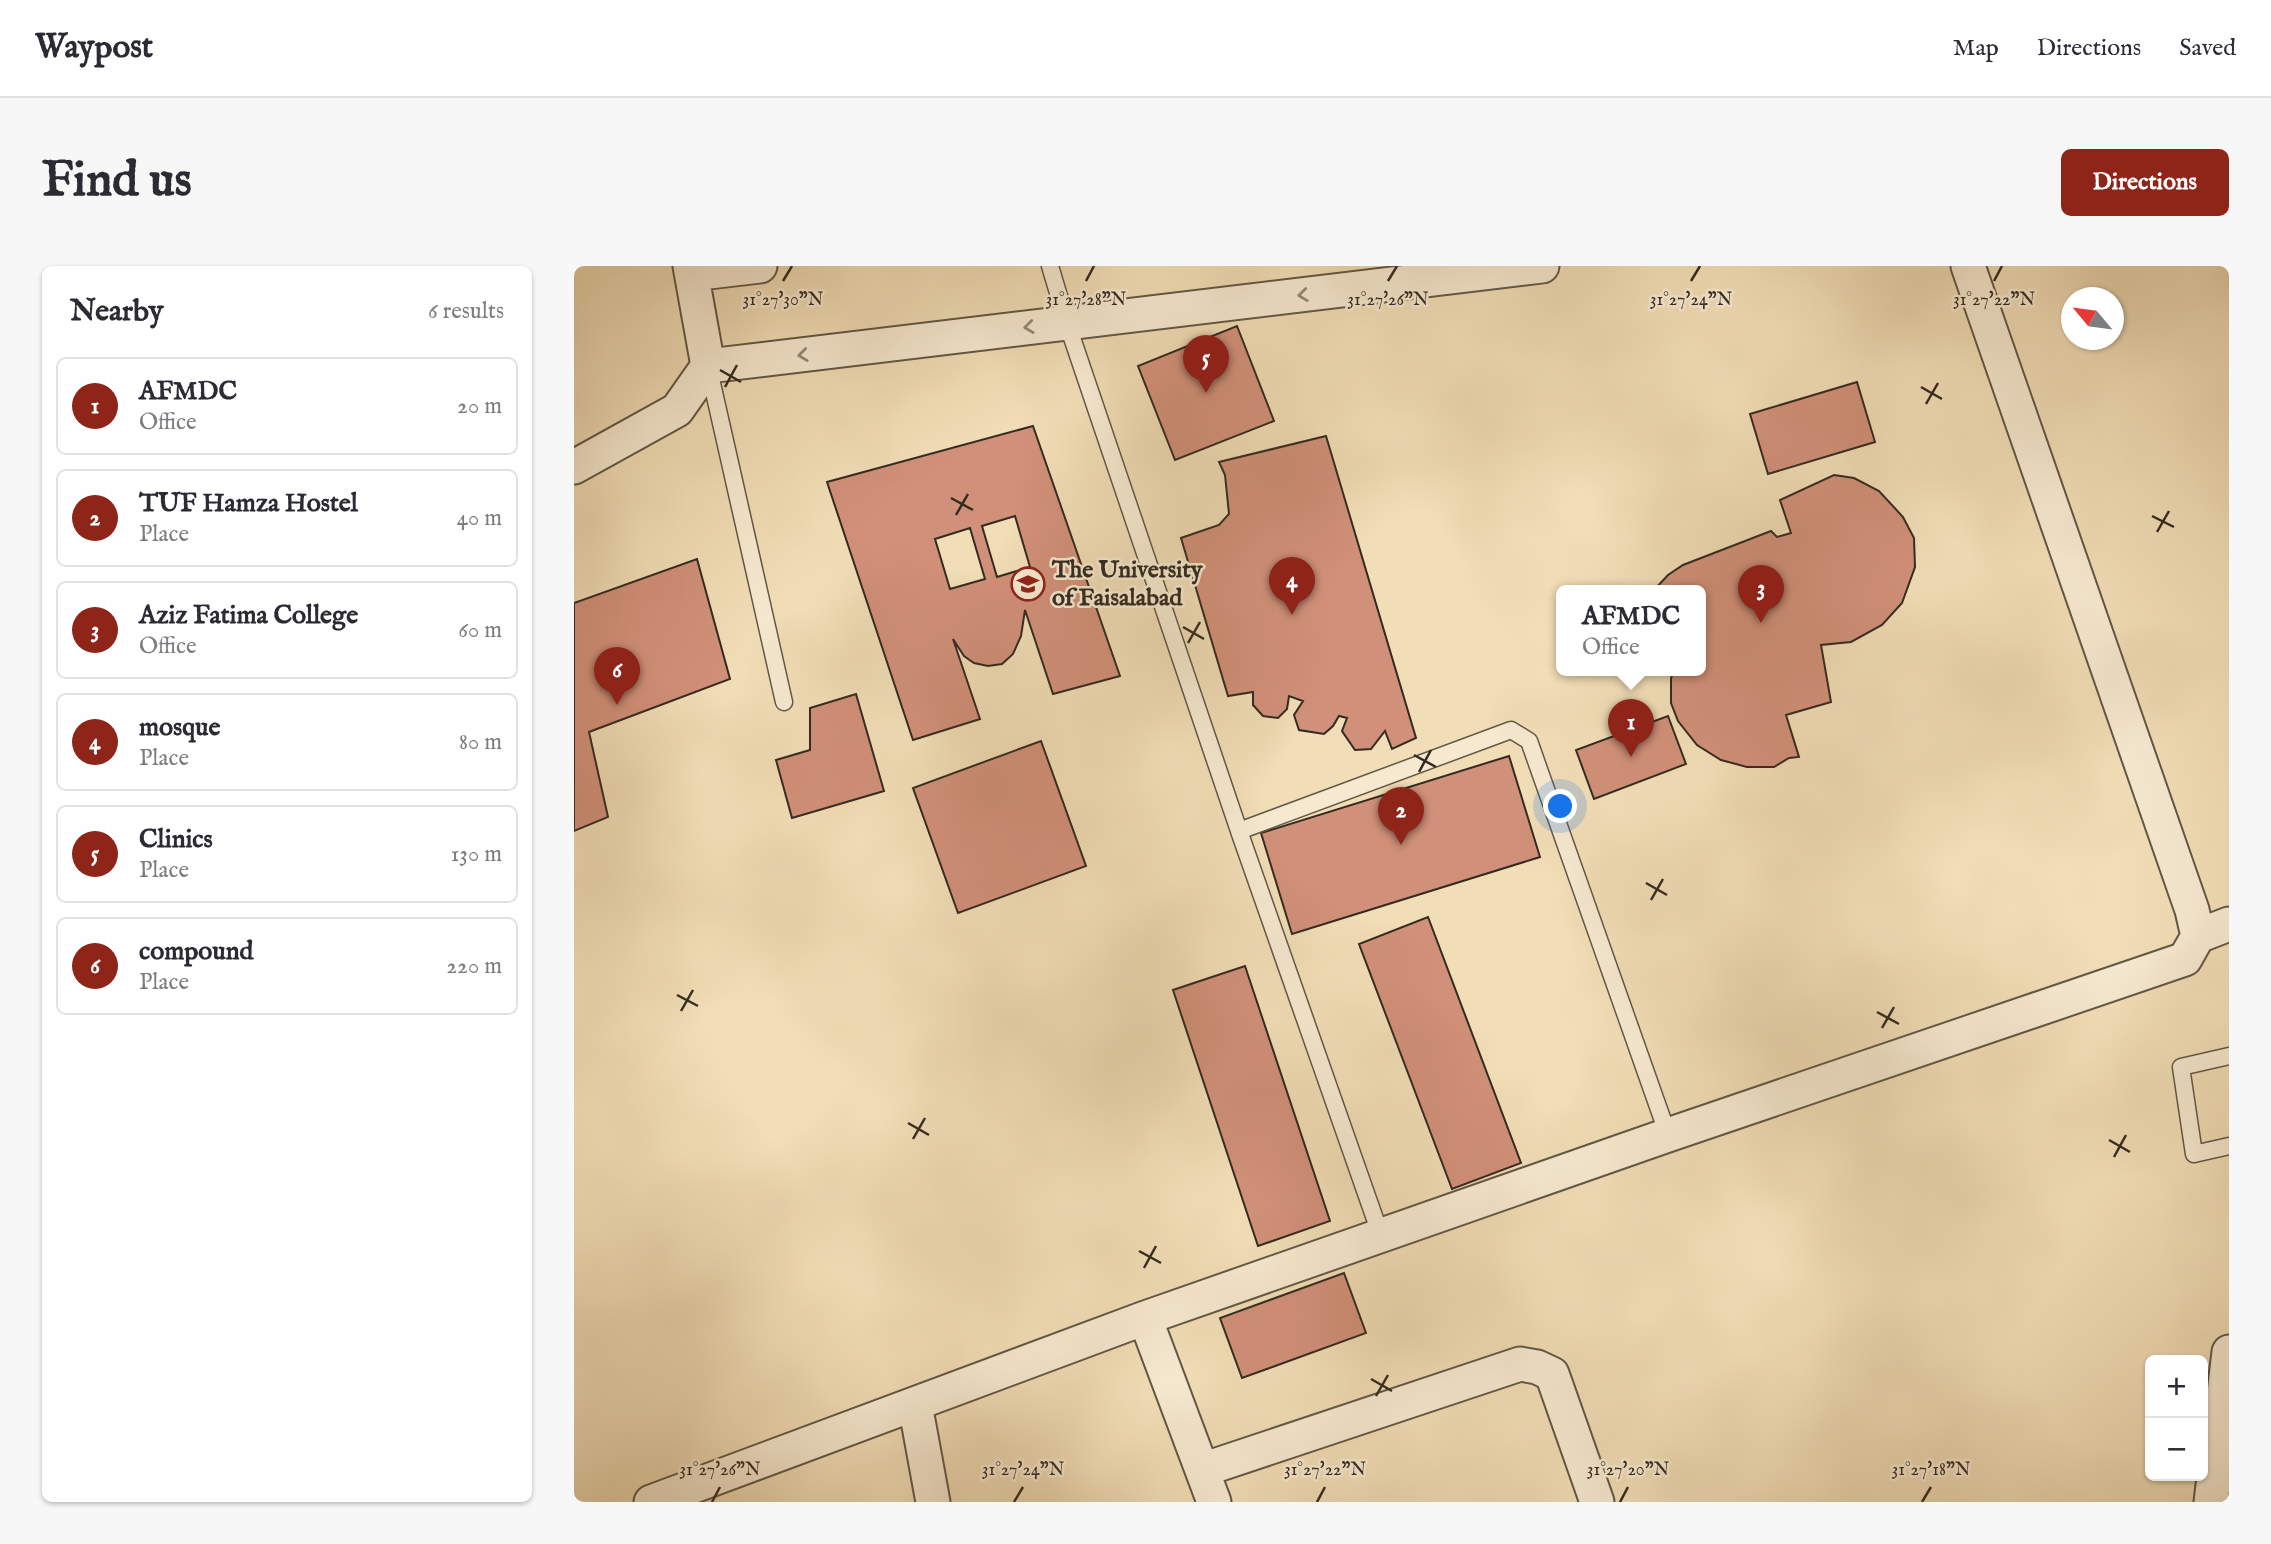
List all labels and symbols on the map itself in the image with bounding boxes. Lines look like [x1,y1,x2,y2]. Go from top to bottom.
one-way arrow [1298,287,1309,302]
north arrow [2061,287,2124,350]
text: 31°27'30"N [743,289,824,312]
text: 31°27'28"N [1046,289,1127,312]
text: 31°27'26"N [1347,289,1429,312]
text: 31°27'24"N [1650,289,1733,312]
text: 31°27'22"N [1953,289,2036,312]
one-way arrow [1023,320,1035,335]
pin: 5 [1183,335,1229,393]
one-way arrow [797,347,809,362]
place label: The University of Faisalabad [1051,555,1204,614]
pin: 4 [1269,557,1315,615]
school or university icon: The University of Faisalabad [1009,565,1047,603]
pin: 3 [1738,565,1784,623]
pin: 6 [594,647,640,705]
pin: 1 [1608,699,1654,757]
pin: 2 [1378,787,1424,845]
your location [1543,789,1577,823]
text: 31°27'26"N [679,1459,761,1482]
text: 31°27'24"N [982,1459,1065,1482]
text: 31°27'22"N [1284,1459,1367,1482]
text: 31°27'20"N [1587,1459,1670,1482]
text: 31°27'18"N [1891,1459,1971,1482]

